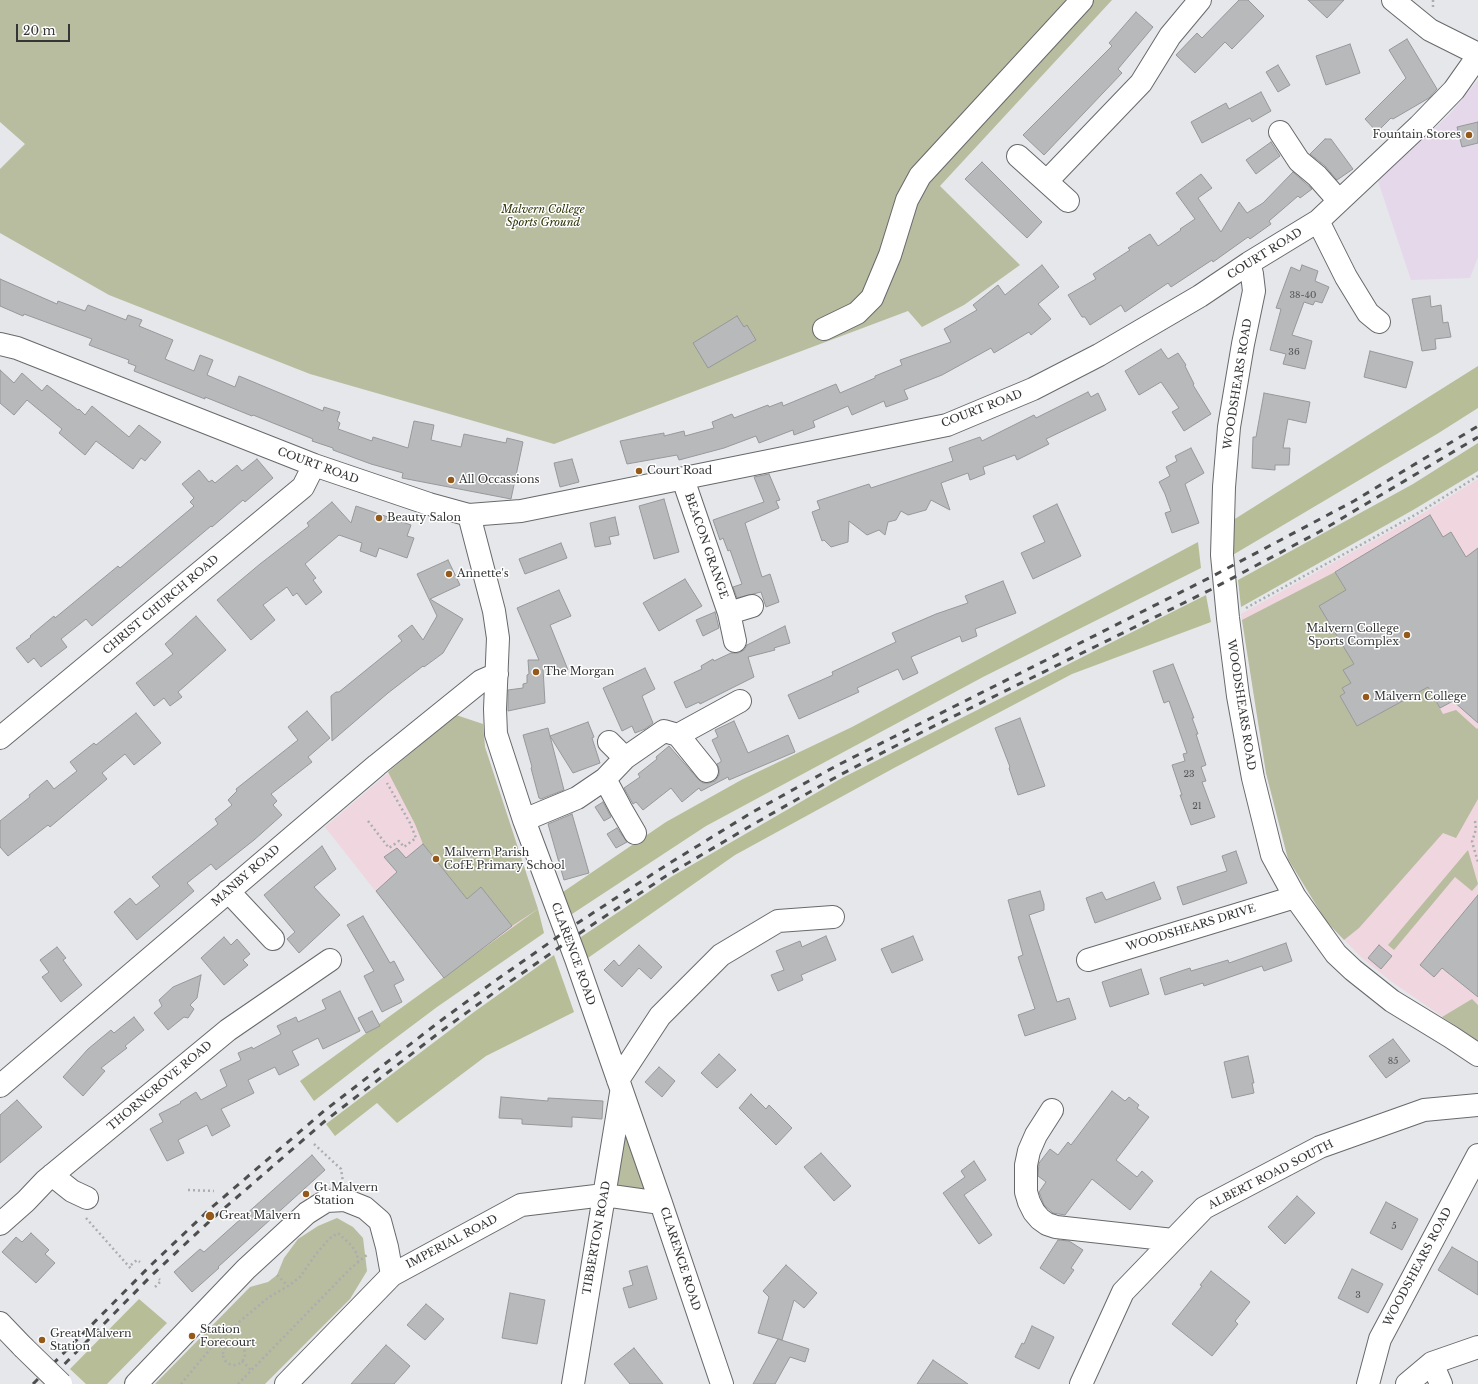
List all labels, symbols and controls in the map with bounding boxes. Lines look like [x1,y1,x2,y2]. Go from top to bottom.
scale bar [18,16,72,42]
text: 20 m [23,23,55,38]
place label: Fountain Stores [1372,128,1461,142]
marker: Fountain Stores [1464,130,1474,140]
park label: Malvern College Sports Ground [501,203,585,229]
street label: COURT ROAD [1225,226,1305,282]
house number: 38-40 [1290,290,1316,300]
street label: WOODSHEARS ROAD [1221,318,1255,450]
house number: 36 [1288,347,1300,357]
street label: COURT ROAD [940,387,1024,431]
street label: COURT ROAD [275,445,361,487]
place label: Court Road [647,464,712,478]
marker: Court Road [634,466,644,476]
place label: All Occassions [459,473,540,487]
marker: All Occassions [446,475,456,485]
street label: BEACON GRANGE [682,491,730,601]
place label: Beauty Salon [387,511,461,525]
marker: Beauty Salon [374,513,384,523]
street label: CHRIST CHURCH ROAD [100,553,222,657]
place label: Annette's [457,567,509,581]
marker: Annette's [444,569,454,579]
place label: Malvern College Sports Complex [1306,622,1399,648]
marker: Malvern College Sports Complex [1402,630,1412,640]
street label: WOODSHEARS ROAD [1224,639,1258,771]
place label: The Morgan [544,665,614,679]
marker: The Morgan [531,667,541,677]
place label: Malvern College [1374,690,1467,704]
marker: Malvern College [1361,692,1371,702]
house number: 23 [1183,769,1195,779]
house number: 21 [1192,801,1202,811]
street label: MANBY ROAD [209,843,283,909]
place label: Malvern Parish CofE Primary School [444,846,565,872]
marker: Malvern Parish CofE Primary School [431,854,441,864]
street label: CLARENCE ROAD [548,901,598,1007]
street label: WOODSHEARS DRIVE [1124,902,1258,954]
street label: THORNGROVE ROAD [105,1038,215,1134]
house number: 85 [1388,1056,1398,1066]
street label: ALBERT ROAD SOUTH [1206,1138,1336,1212]
street label: TIBBERTON ROAD [580,1180,614,1296]
place label: Gt Malvern Station [314,1181,378,1207]
marker: Gt Malvern Station [301,1189,311,1199]
street label: CLARENCE ROAD [657,1205,703,1313]
street label: WOODSHEARS ROAD [1381,1205,1455,1329]
place label: Great Malvern [219,1209,301,1223]
marker: Great Malvern [204,1210,216,1222]
street label: IMPERIAL ROAD [404,1212,500,1272]
house number: 5 [1391,1221,1397,1231]
house number: 3 [1355,1290,1361,1300]
place label: Station Forecourt [200,1323,255,1349]
place label: Great Malvern Station [50,1327,132,1353]
marker: Station Forecourt [187,1331,197,1341]
marker: Great Malvern Station [37,1335,47,1345]

